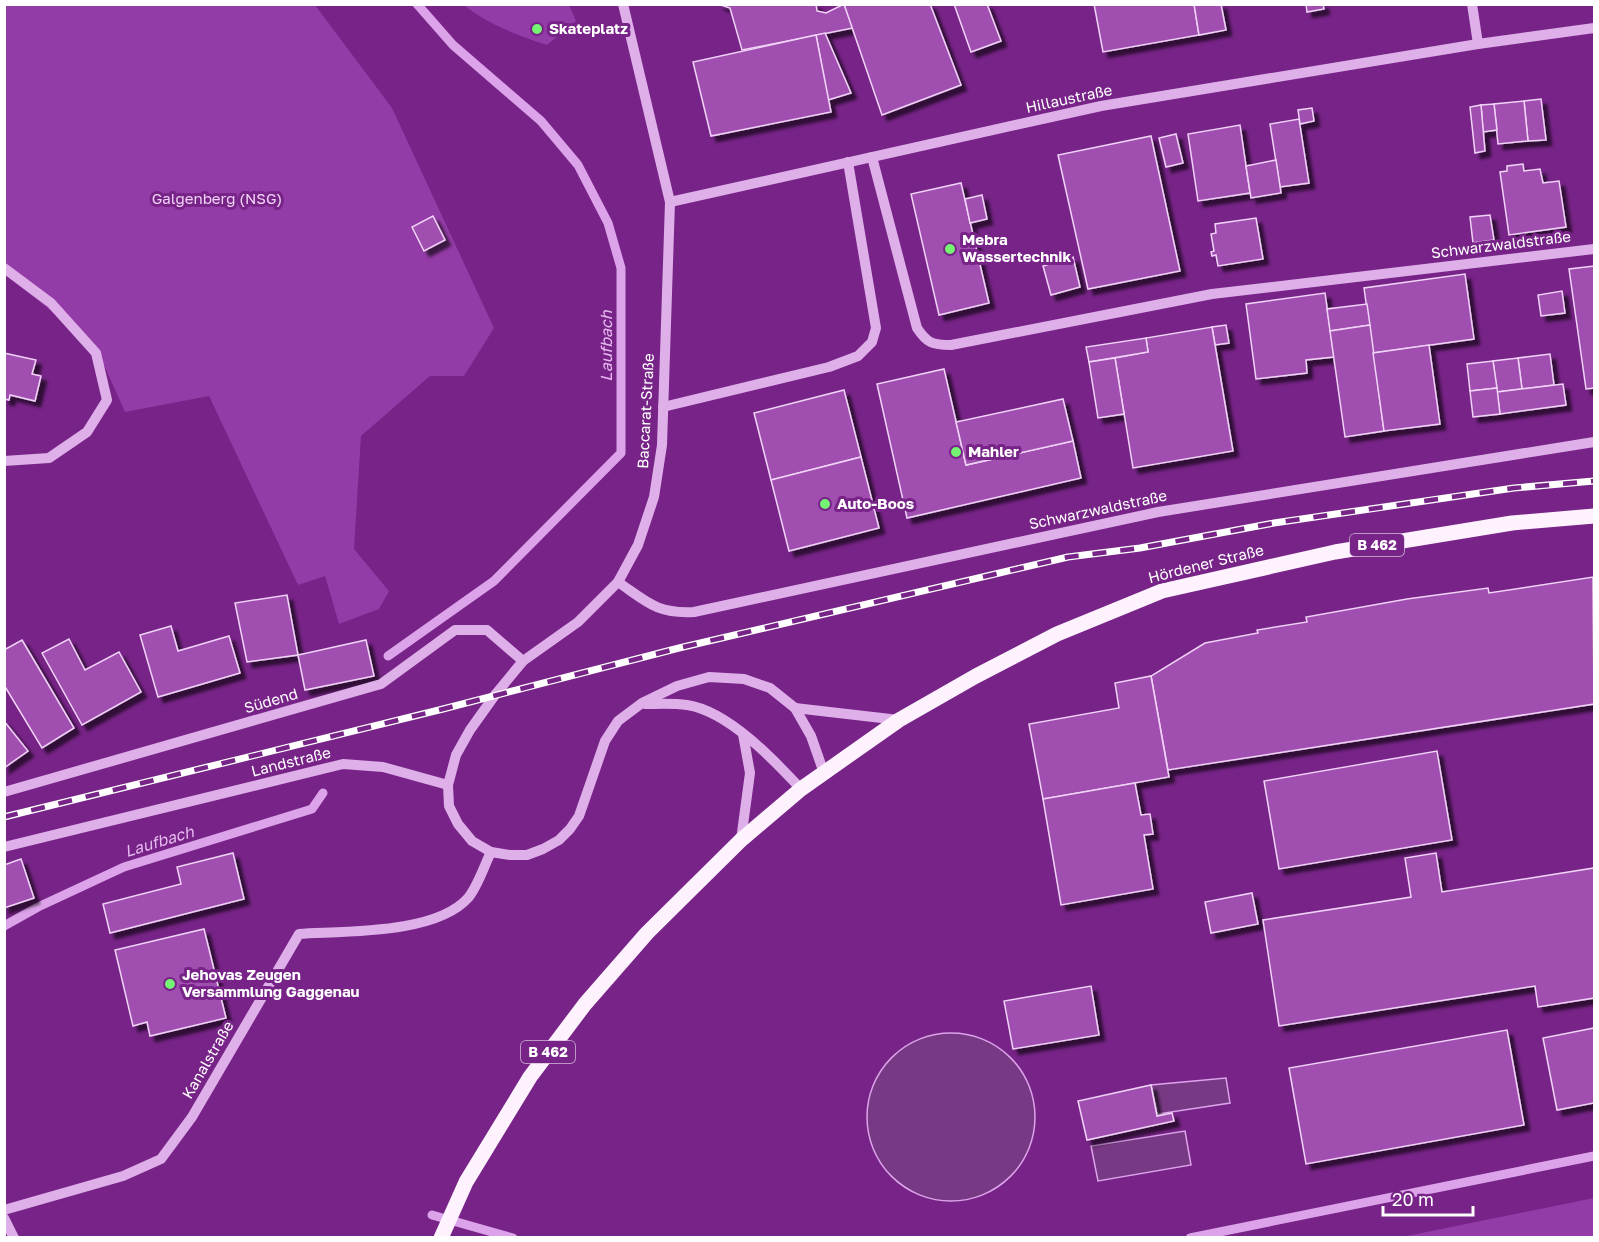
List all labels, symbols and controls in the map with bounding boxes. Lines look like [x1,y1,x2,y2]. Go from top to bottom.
place label: Skateplatz [549,19,628,37]
marker: Skateplatz [530,22,544,36]
street label: Hillaustraße [1024,80,1114,116]
park label: Galgenberg (NSG) [152,189,282,207]
street label: Schwarzwaldstraße [1430,226,1572,262]
place label: Mebra Wassertechnik [962,230,1071,265]
marker: Mebra Wassertechnik [943,242,957,256]
water label: Laufbach [596,309,616,382]
street label: Baccarat-Straße [633,352,657,469]
place label: Mahler [968,442,1019,460]
marker: Mahler [949,445,963,459]
street label: Schwarzwaldstraße [1027,486,1169,532]
place label: Auto-Boos [837,494,914,512]
marker: Auto-Boos [818,497,832,511]
road number: B 462 [1350,534,1404,556]
street label: Hördener Straße [1146,540,1266,586]
street label: Südend [242,684,300,716]
street label: Landstraße [249,742,333,780]
water label: Laufbach [122,821,197,861]
place label: Jehovas Zeugen Versammlung Gaggenau [182,965,360,1000]
marker: Jehovas Zeugen Versammlung Gaggenau [163,977,177,991]
street label: Kanalstraße [178,1017,237,1102]
road number: B 462 [521,1041,575,1063]
scale bar [1383,1179,1473,1217]
text: 20 m [1392,1188,1434,1210]

